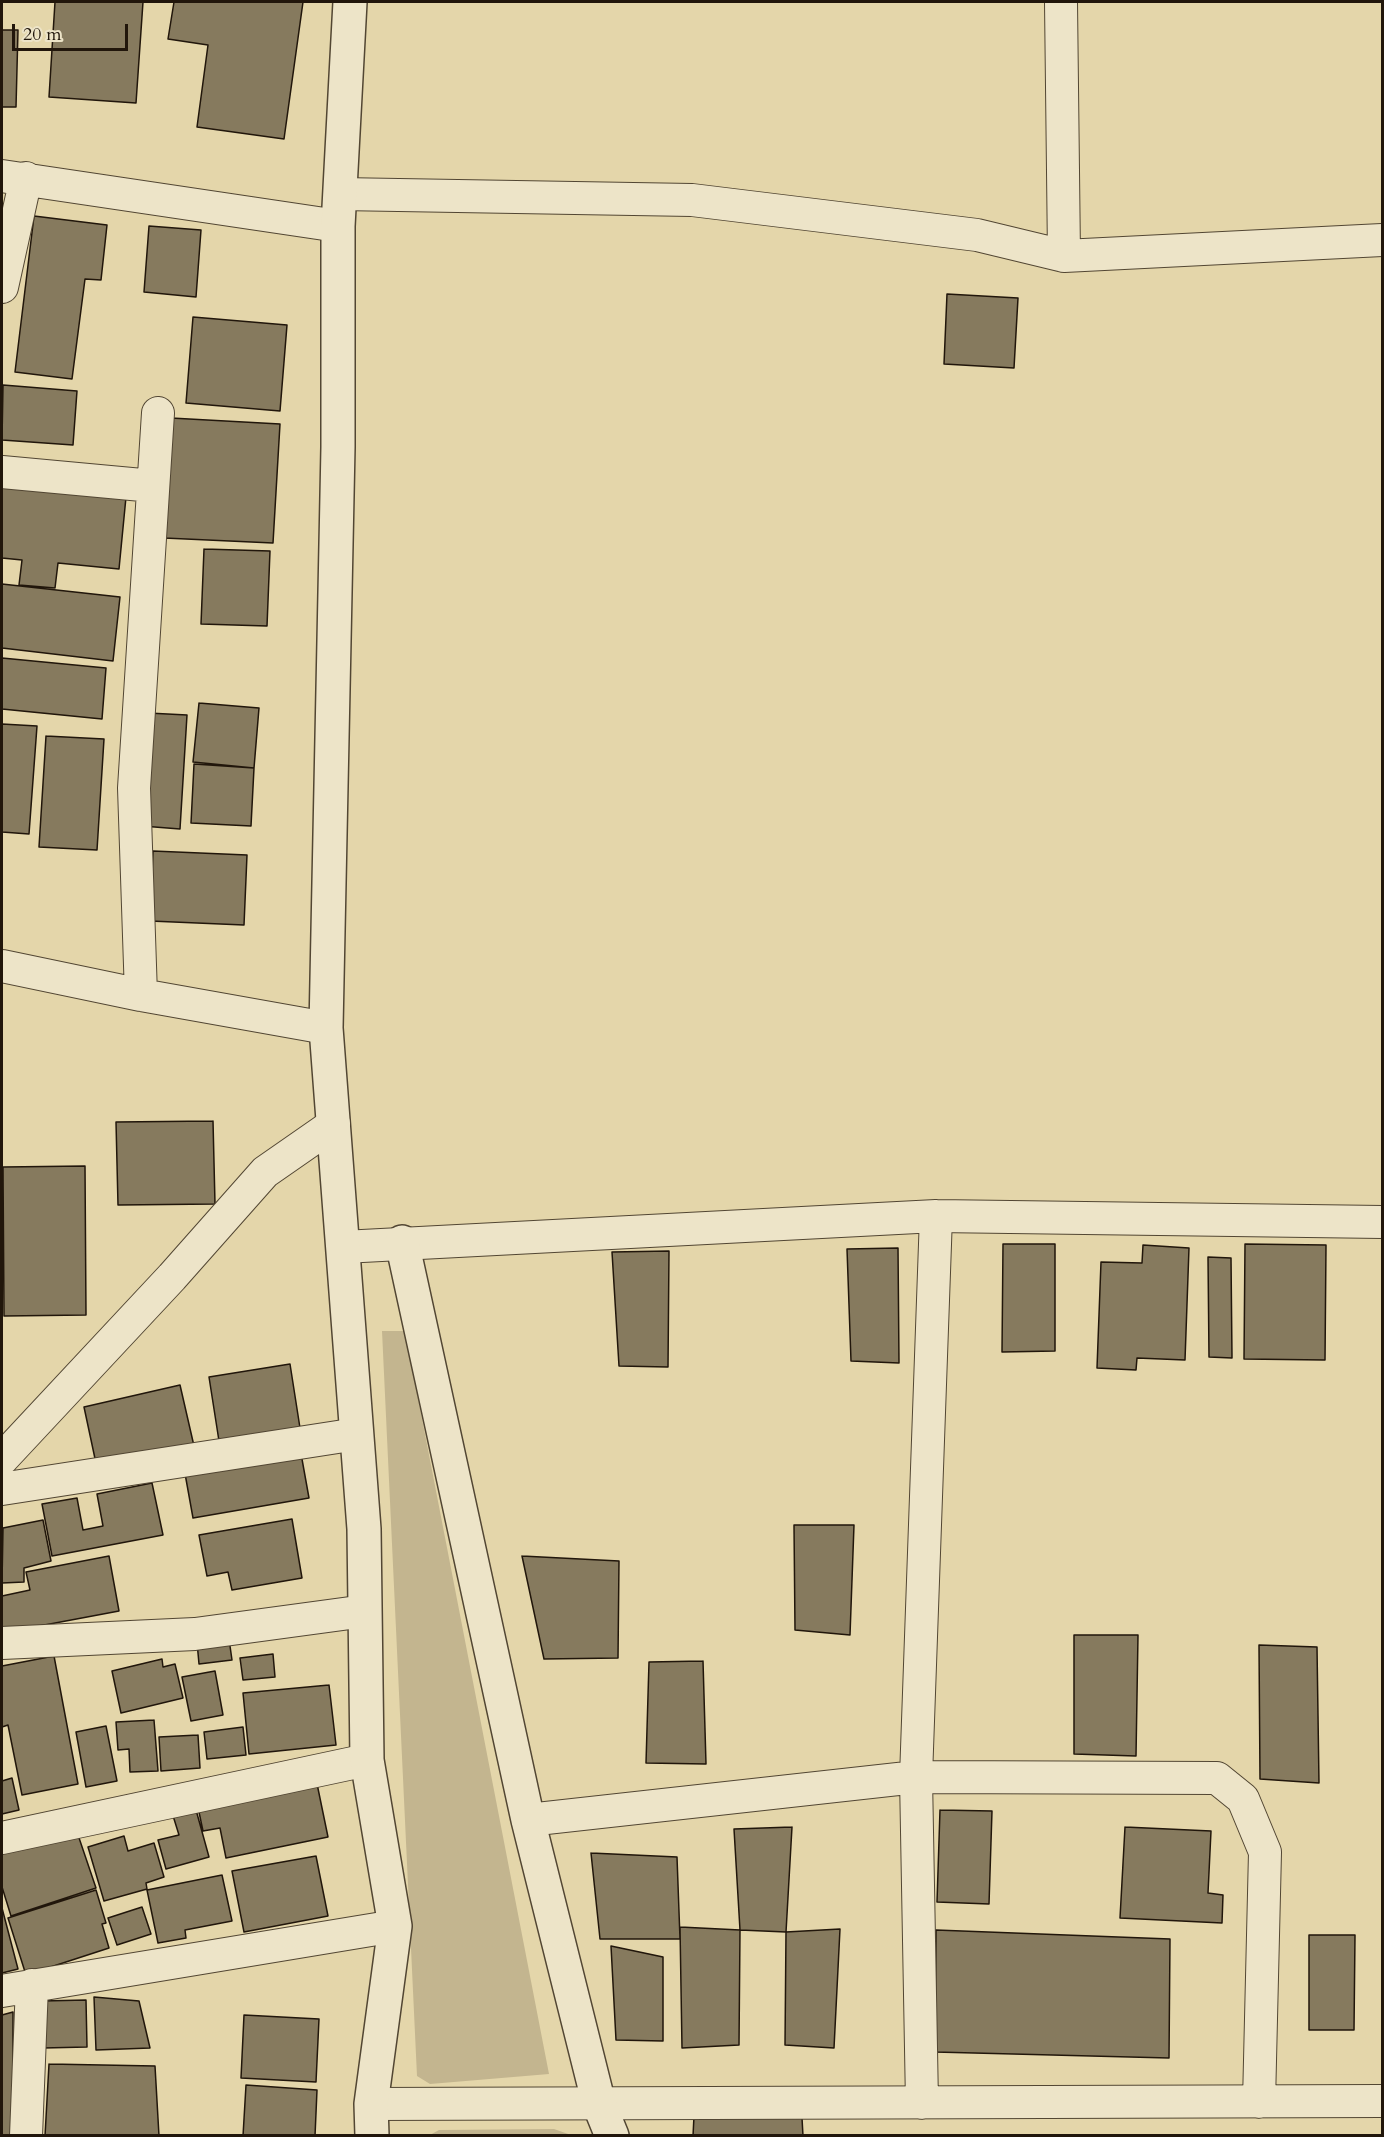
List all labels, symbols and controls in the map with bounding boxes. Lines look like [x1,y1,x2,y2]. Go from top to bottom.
scale bar [15,12,130,50]
text: 20 m [23,22,62,47]

